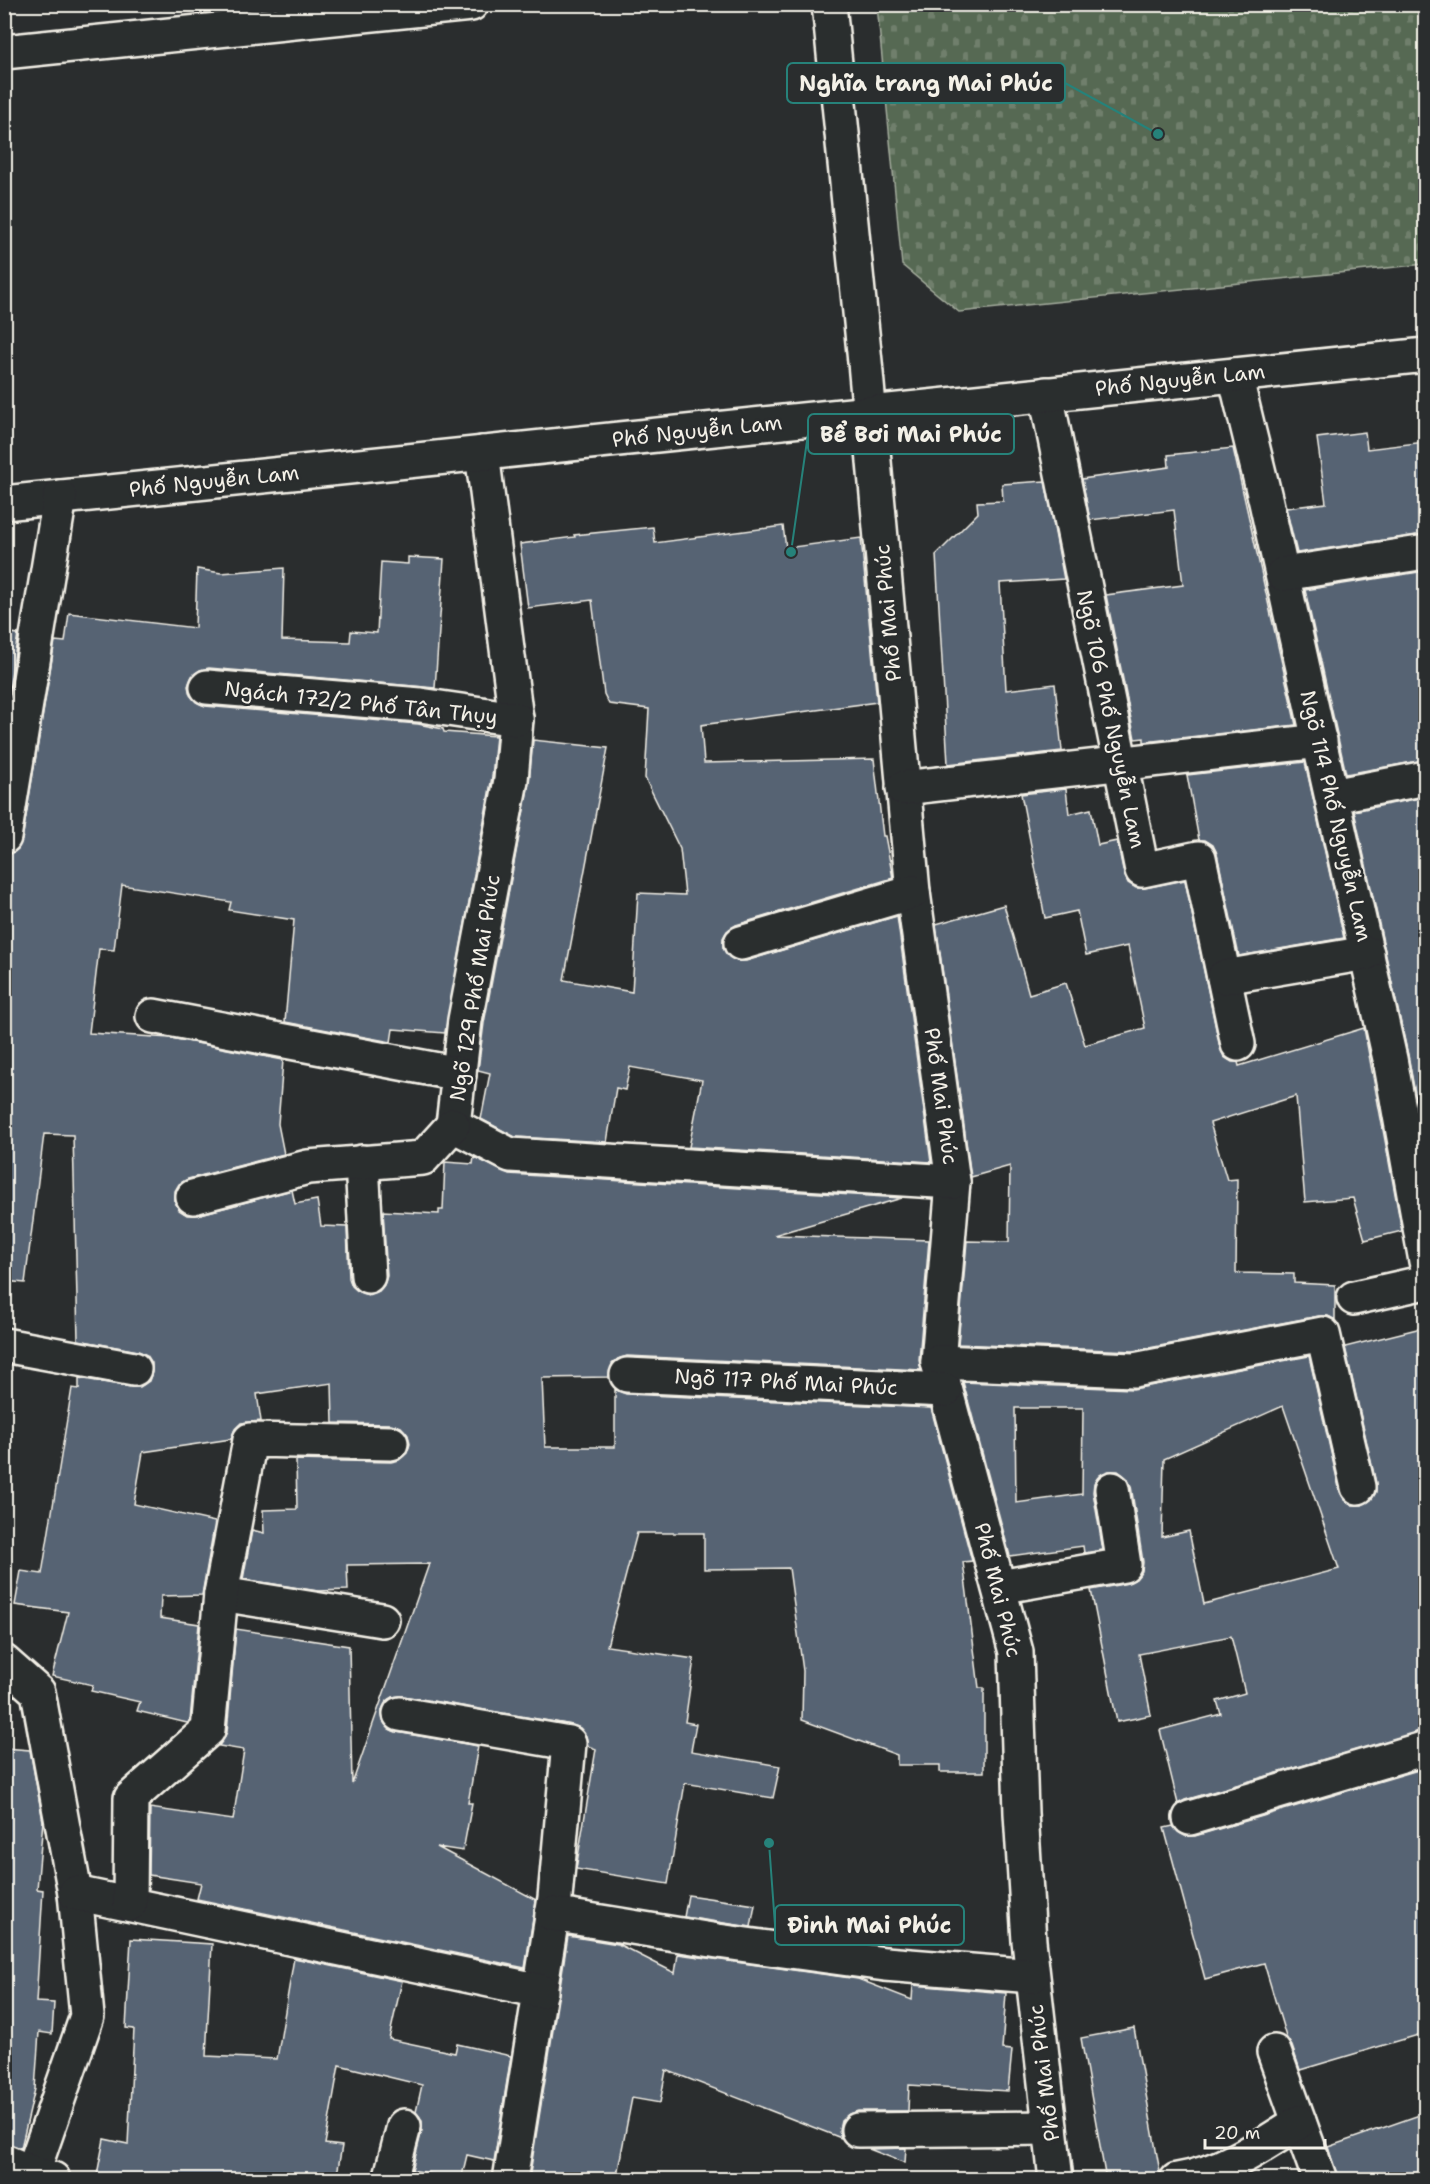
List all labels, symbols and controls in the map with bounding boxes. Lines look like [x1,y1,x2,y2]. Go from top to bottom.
callout: Nghĩa trang Mai Phúc [787,63,1065,103]
text: Nghĩa trang Mai Phúc [799,69,1053,98]
street label: Phố Nguyễn Lam [1093,357,1267,403]
street label: Phố Nguyễn Lam [610,408,784,454]
callout: Bể Bơi Mai Phúc [808,414,1014,454]
text: Bể Bơi Mai Phúc [820,420,1002,449]
street label: Phố Nguyễn Lam [127,458,301,504]
street label: Phố Mai Phúc [868,543,908,683]
street label: Ngõ 106 Phố Nguyễn Lam [1070,587,1152,851]
street label: Ngách 172/2 Phố Tân Thụy [223,675,499,731]
street label: Ngõ 114 Phố Nguyễn Lam [1293,688,1379,944]
street label: Ngõ 129 Phố Mai Phúc [443,873,507,1103]
street label: Phố Mai Phúc [918,1026,964,1166]
street label: Ngõ 117 Phố Mai Phúc [674,1362,898,1402]
street label: Phố Mai Phúc [968,1520,1028,1660]
callout: Đinh Mai Phúc [775,1905,964,1945]
text: Đinh Mai Phúc [787,1911,951,1940]
street label: Phố Mai Phúc [1022,2003,1066,2143]
scale bar [1205,2112,1325,2150]
text: 20 m [1214,2121,1260,2145]

